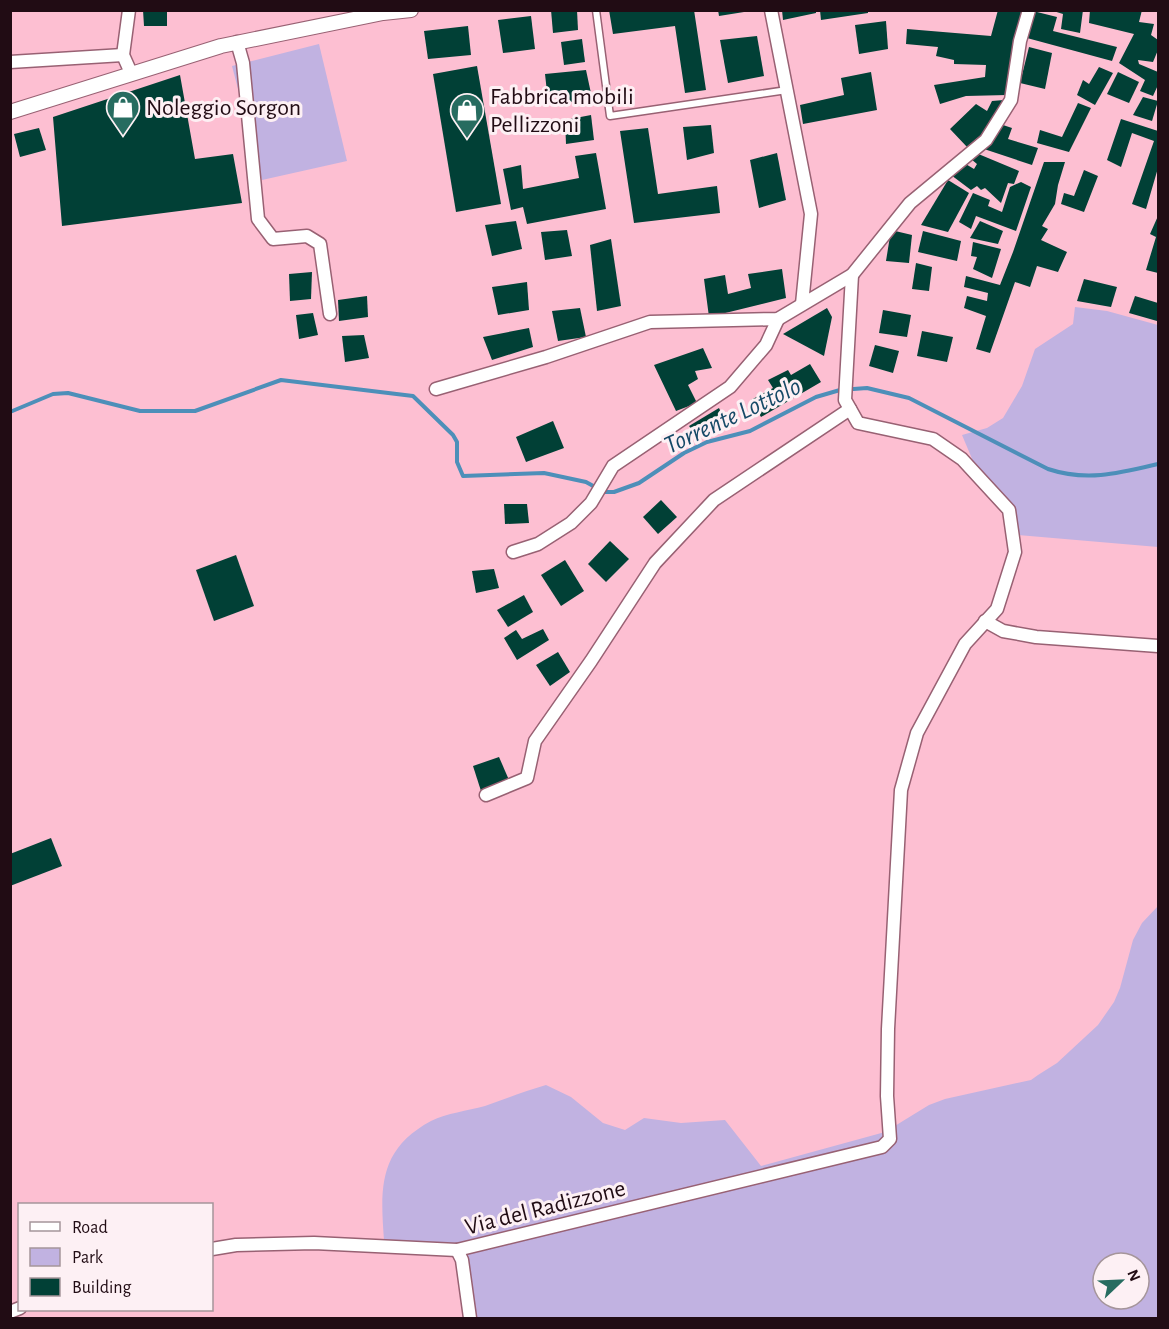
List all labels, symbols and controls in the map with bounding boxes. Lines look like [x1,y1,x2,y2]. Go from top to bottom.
place label: Fabbrica mobili Pellizzoni [490,85,634,137]
shop icon: Noleggio Sorgon [105,89,141,136]
shop icon: Fabbrica mobili Pellizzoni [449,92,485,139]
place label: Noleggio Sorgon [146,96,301,120]
water label: Torrente Lottolo [660,373,805,459]
street label: Via del Radizzone [463,1176,628,1239]
legend [18,1203,213,1311]
text: Road [72,1219,108,1237]
text: Park [72,1249,104,1267]
north arrow [1091,1251,1151,1311]
text: N [1124,1267,1143,1284]
text: Building [72,1279,132,1297]

